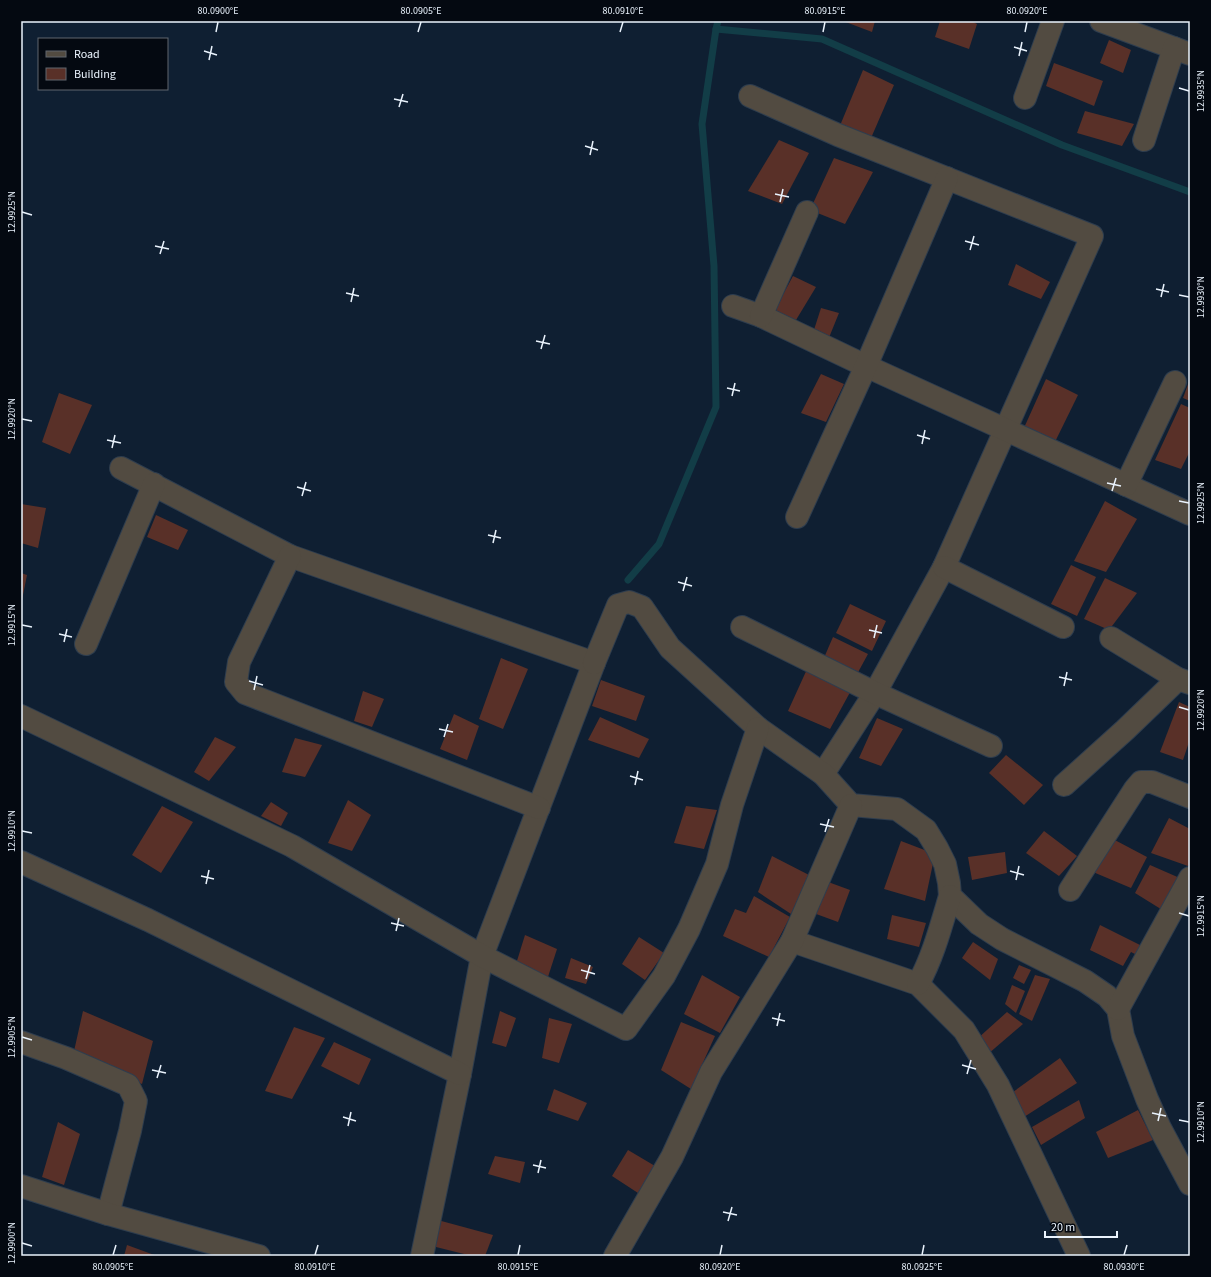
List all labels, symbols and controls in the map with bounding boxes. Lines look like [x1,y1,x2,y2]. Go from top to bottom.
text: 80.0900°E [198,4,238,18]
text: 80.0905°E [401,4,441,18]
text: 80.0910°E [603,4,643,18]
text: 80.0915°E [805,4,845,18]
text: 80.0920°E [1007,4,1047,18]
legend [38,38,168,90]
text: Road [74,46,100,63]
text: Building [74,66,116,83]
text: 12.9935°N [1194,70,1208,112]
text: 12.9925°N [5,191,19,233]
text: 12.9930°N [1194,276,1208,318]
text: 12.9920°N [5,398,19,440]
text: 12.9925°N [1194,482,1208,524]
text: 12.9915°N [5,604,19,646]
text: 12.9920°N [1194,689,1208,731]
text: 12.9910°N [5,810,19,852]
text: 12.9915°N [1194,895,1208,937]
text: 12.9905°N [5,1016,19,1058]
text: 12.9910°N [1194,1101,1208,1143]
scale bar [1045,1213,1117,1239]
text: 20 m [1051,1219,1075,1236]
text: 12.9900°N [5,1222,19,1264]
text: 80.0905°E [93,1260,133,1274]
text: 80.0910°E [295,1260,335,1274]
text: 80.0915°E [498,1260,538,1274]
text: 80.0920°E [700,1260,740,1274]
text: 80.0925°E [902,1260,942,1274]
text: 80.0930°E [1104,1260,1144,1274]

